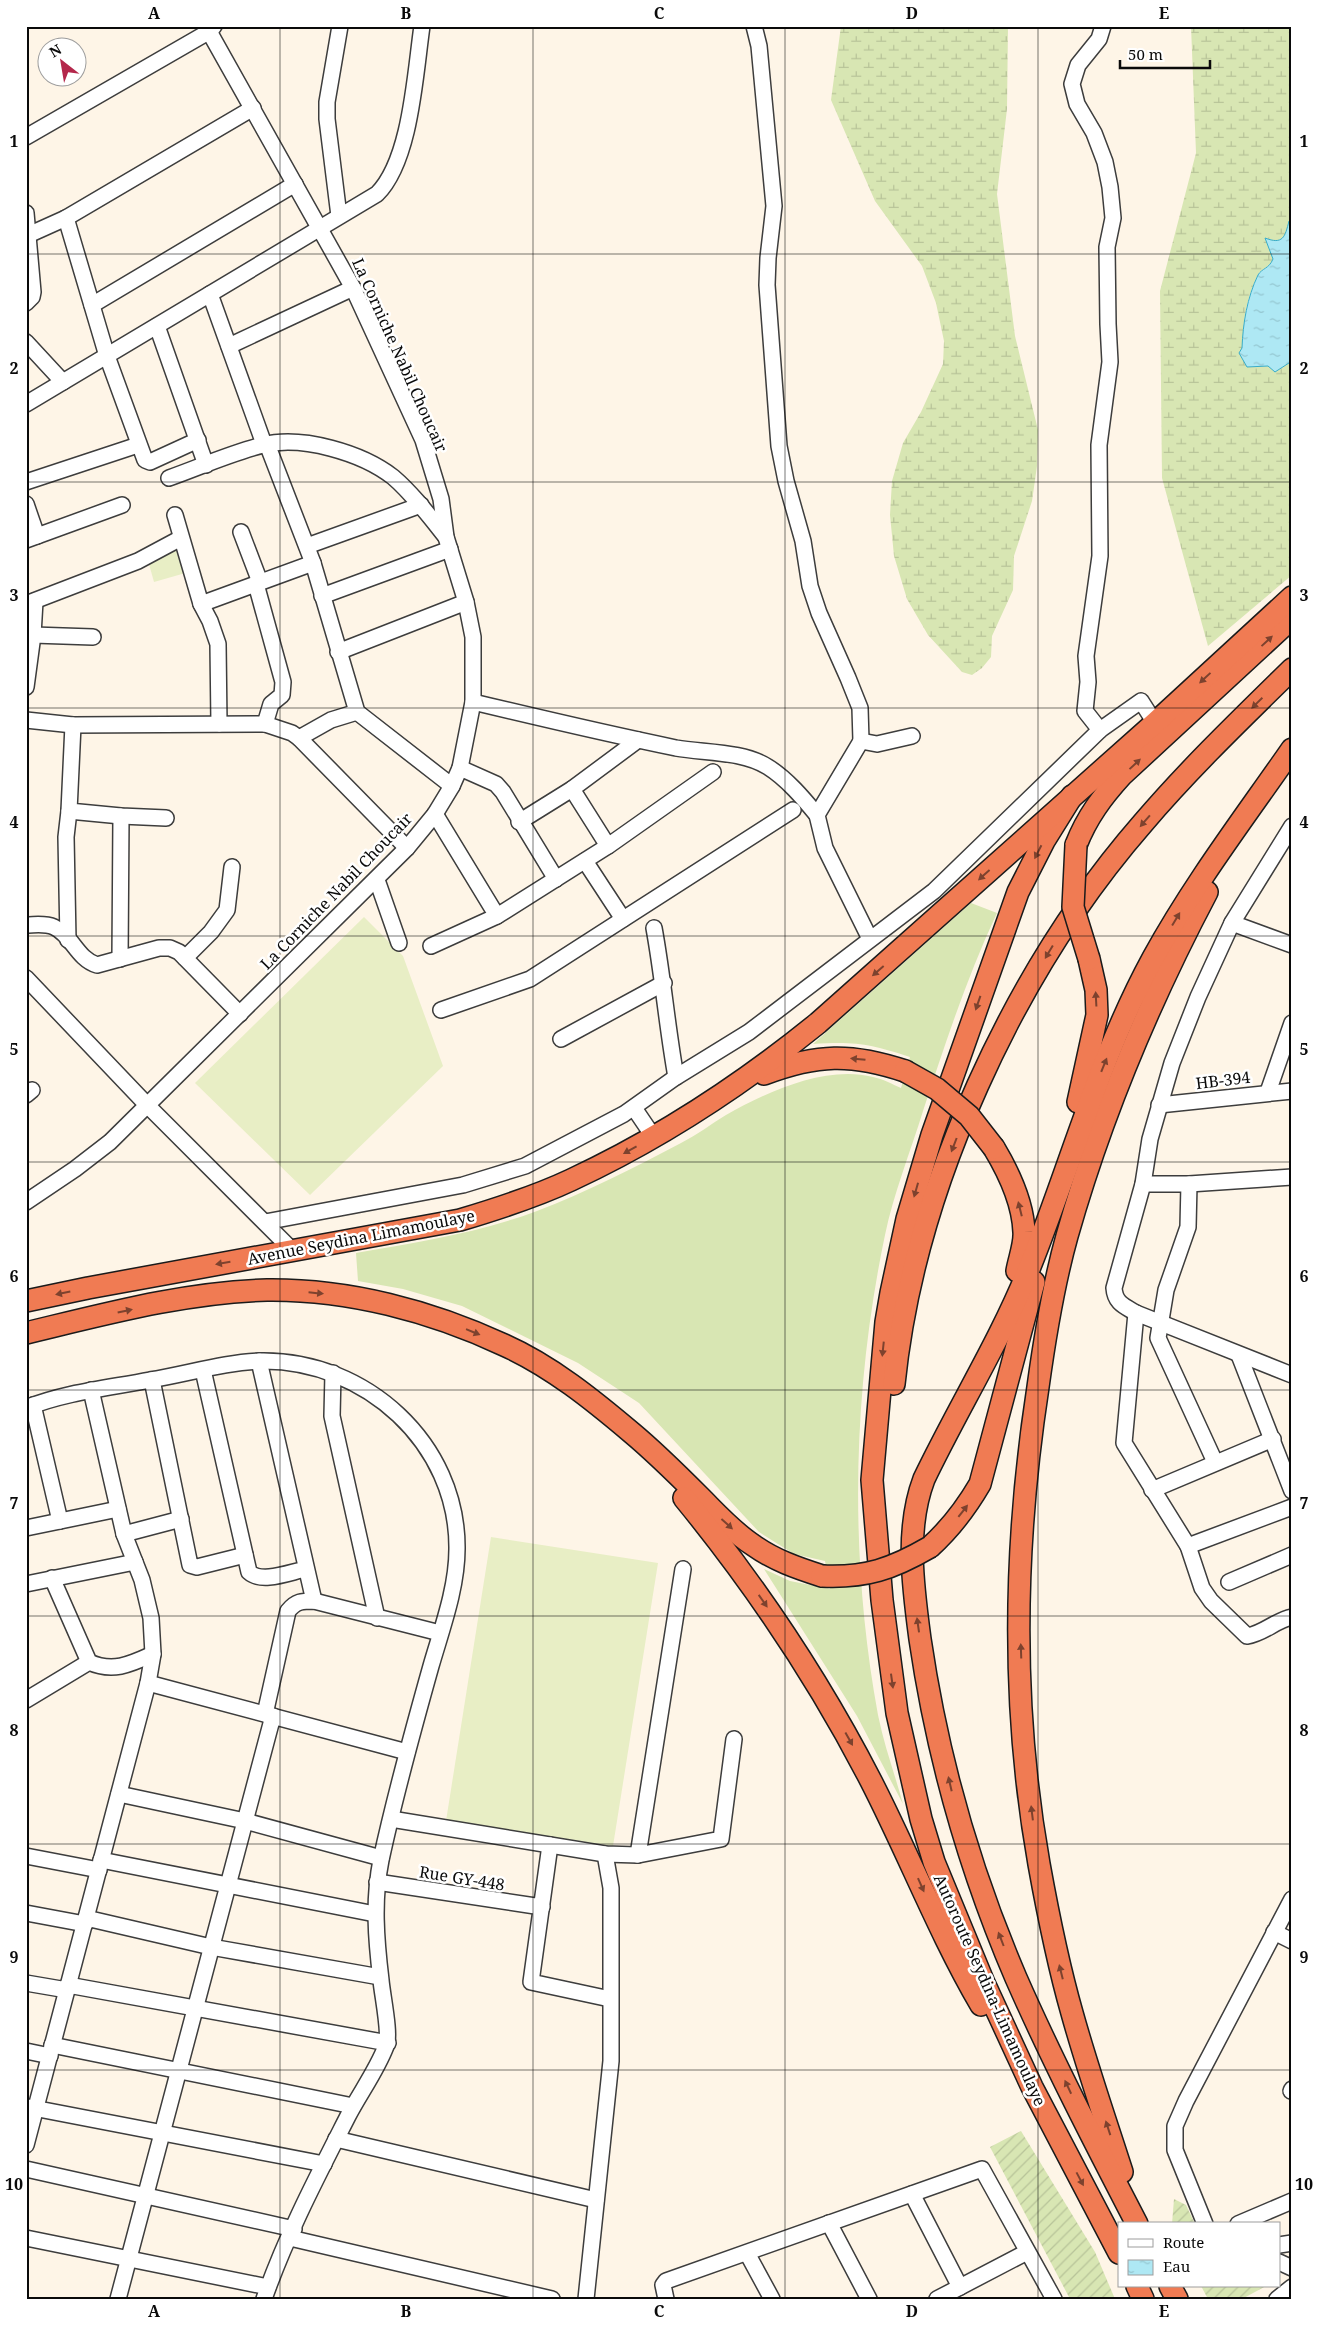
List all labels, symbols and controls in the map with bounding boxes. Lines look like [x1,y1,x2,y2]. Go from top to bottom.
text: A [148,2,161,24]
text: B [401,2,412,24]
text: C [654,2,665,24]
text: D [906,2,918,24]
text: E [1159,2,1169,24]
north arrow [38,38,88,88]
scale bar [1120,38,1210,70]
text: N [45,39,65,61]
text: 50 m [1128,44,1163,64]
text: 1 [9,130,19,152]
text: 1 [1299,130,1309,152]
street label: La Corniche Nabil Choucair [347,255,453,456]
text: 2 [9,357,19,379]
text: 2 [1299,357,1309,379]
text: 3 [9,584,19,606]
text: 3 [1299,584,1309,606]
one-way arrow [1260,636,1273,647]
one-way arrow [1199,672,1211,684]
one-way arrow [1251,697,1263,709]
one-way arrow [1128,758,1140,770]
street label: La Corniche Nabil Choucair [255,807,417,974]
text: 4 [9,811,19,833]
text: 4 [1299,811,1309,833]
one-way arrow [1139,814,1150,827]
one-way arrow [1034,845,1042,860]
one-way arrow [978,870,991,881]
one-way arrow [1171,913,1180,926]
one-way arrow [1045,946,1054,959]
one-way arrow [873,965,885,977]
one-way arrow [1092,990,1100,1006]
one-way arrow [973,996,981,1011]
text: 5 [9,1038,19,1060]
text: 5 [1299,1038,1309,1060]
one-way arrow [850,1055,866,1063]
one-way arrow [1100,1057,1108,1072]
street label: HB-394 [1194,1066,1252,1094]
one-way arrow [950,1137,957,1152]
one-way arrow [623,1145,636,1154]
one-way arrow [911,1183,919,1198]
one-way arrow [1015,1201,1023,1216]
street label: Avenue Seydina Limamoulaye [245,1204,477,1270]
one-way arrow [215,1260,231,1268]
text: 6 [9,1265,19,1287]
text: 6 [1299,1265,1309,1287]
one-way arrow [55,1289,71,1297]
one-way arrow [308,1289,324,1297]
one-way arrow [118,1307,133,1315]
one-way arrow [466,1328,481,1336]
one-way arrow [879,1342,887,1358]
text: 7 [9,1492,19,1514]
text: 7 [1299,1492,1309,1514]
one-way arrow [958,1504,968,1518]
one-way arrow [721,1518,733,1530]
one-way arrow [758,1594,768,1608]
one-way arrow [914,1617,922,1633]
one-way arrow [1016,1642,1024,1658]
one-way arrow [888,1673,896,1689]
text: 8 [9,1719,19,1741]
text: 8 [1299,1719,1309,1741]
one-way arrow [844,1733,853,1746]
one-way arrow [946,1777,954,1792]
one-way arrow [1028,1804,1036,1820]
street label: Rue GY-448 [418,1860,506,1896]
street label: Autoroute Seydina-Limamoulaye [929,1871,1051,2109]
one-way arrow [918,1878,926,1892]
one-way arrow [997,1931,1004,1946]
text: 9 [9,1946,19,1968]
text: 9 [1299,1946,1309,1968]
one-way arrow [1057,1965,1065,1980]
one-way arrow [1063,2080,1071,2094]
one-way arrow [1103,2120,1111,2135]
one-way arrow [1076,2172,1085,2186]
text: 10 [5,2173,23,2195]
text: 10 [1295,2173,1313,2195]
legend [1118,2222,1280,2288]
text: Route [1163,2232,1204,2252]
text: Eau [1163,2256,1191,2276]
text: A [148,2300,161,2322]
text: B [401,2300,412,2322]
text: C [654,2300,665,2322]
text: D [906,2300,918,2322]
text: E [1159,2300,1169,2322]

